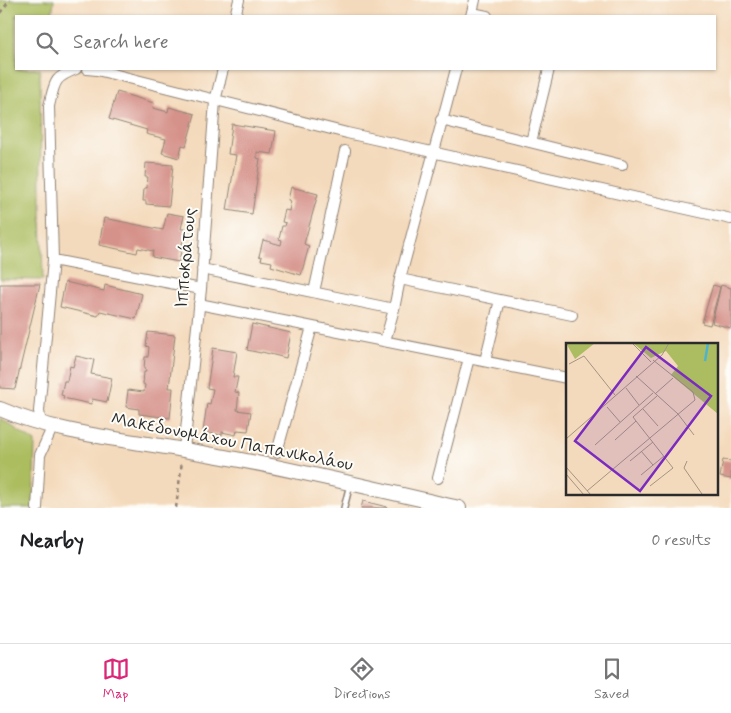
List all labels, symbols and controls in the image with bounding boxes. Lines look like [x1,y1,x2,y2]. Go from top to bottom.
search box [15,15,716,70]
icon: search [33,29,61,57]
text: Search here [73,30,169,55]
street label: Ιπποκράτους [170,207,202,309]
inset map [566,343,718,496]
street label: Μακεδονομάχου Παπανικολάου [109,407,355,477]
text: Nearby [20,527,84,555]
text: 0 results [651,530,711,551]
tab: Map [102,655,130,703]
tab: Directions [333,655,391,703]
tab: Saved [594,655,629,703]

